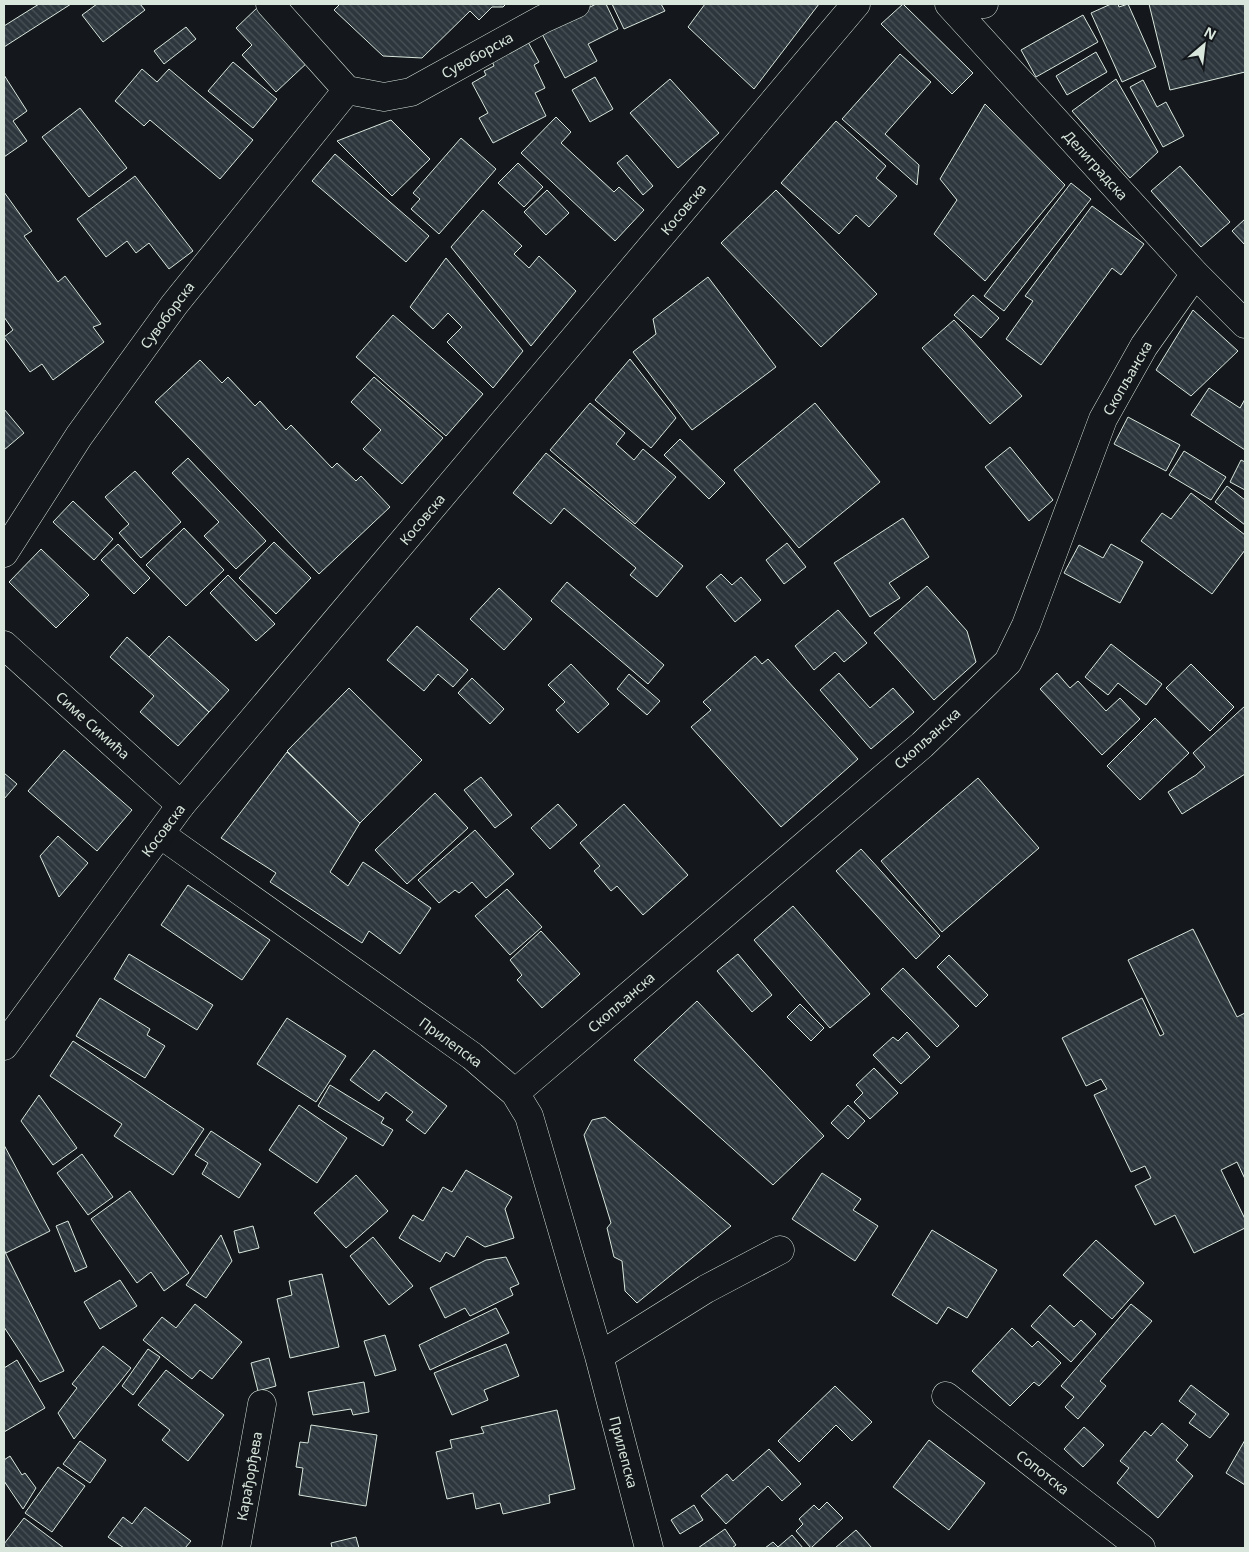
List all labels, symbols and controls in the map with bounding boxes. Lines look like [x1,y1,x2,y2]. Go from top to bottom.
north arrow [1179,20,1229,70]
text: N [1201,22,1220,44]
street label: Сувоборска [438,27,516,83]
street label: Делиградска [1060,126,1132,204]
street label: Косовска [656,179,710,239]
street label: Сувоборска [136,278,198,352]
street label: Скопљанска [1098,337,1156,419]
street label: Косовска [395,489,449,549]
street label: Симе Симића [52,687,134,763]
street label: Скопљанска [890,703,964,773]
street label: Косовска [137,800,189,860]
street label: Скопљанска [583,968,659,1036]
street label: Прилепска [416,1013,486,1071]
street label: Прилепска [605,1414,643,1490]
street label: Карађорђева [232,1430,266,1522]
street label: Сопотска [1013,1445,1073,1499]

